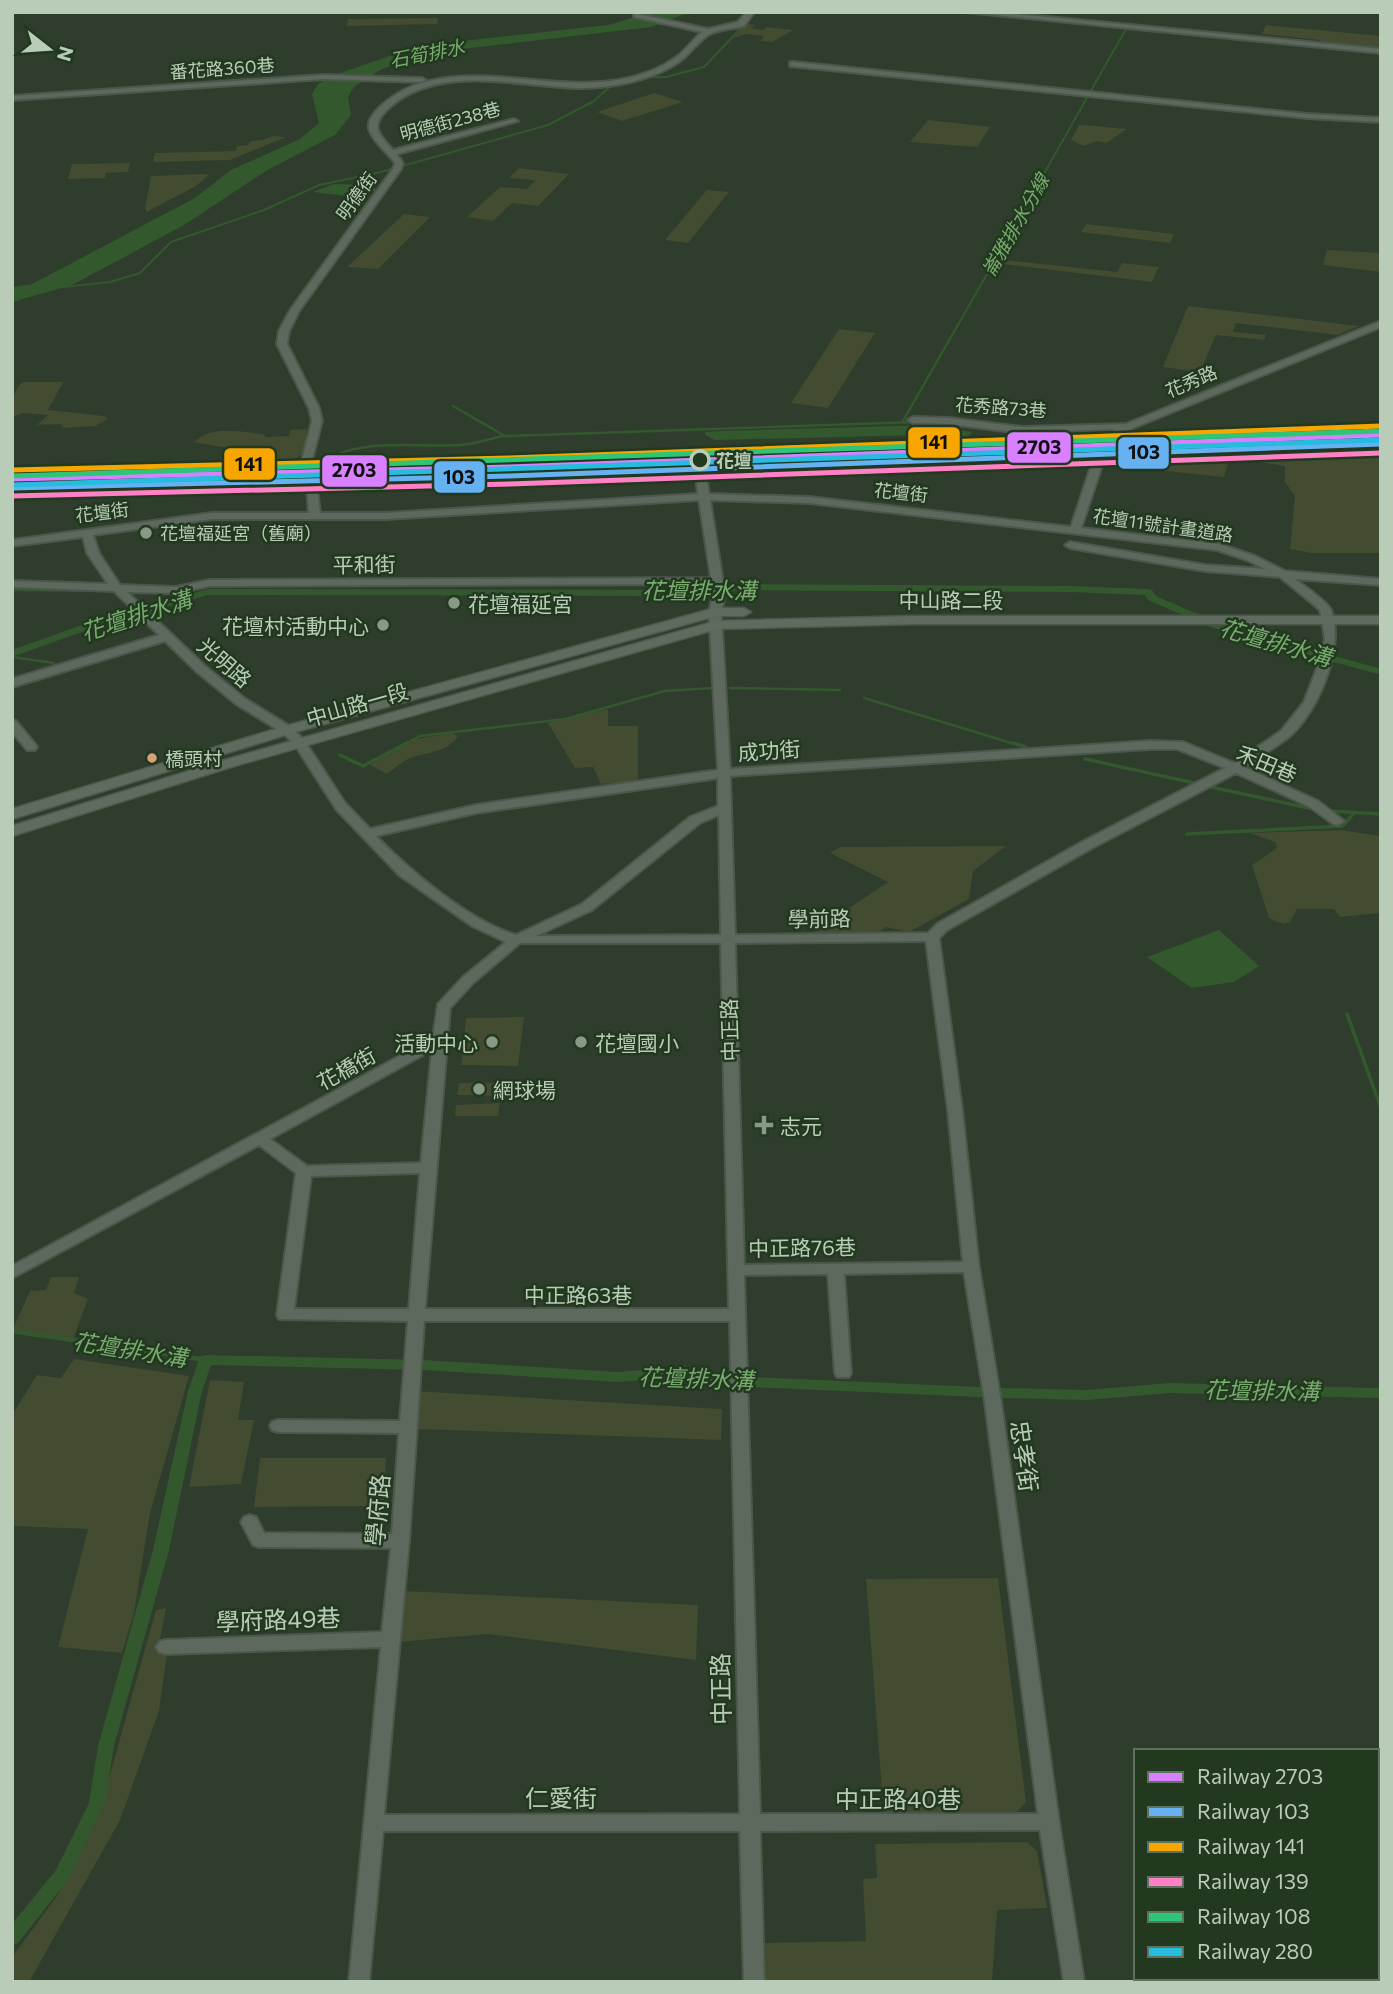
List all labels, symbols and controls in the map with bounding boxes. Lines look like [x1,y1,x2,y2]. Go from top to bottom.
north arrow [14,14,84,84]
water label: 石筍排水 [387,34,467,72]
text: N [53,44,79,64]
street label: 番花路360巷 [169,53,275,83]
street label: 明德街238巷 [397,97,503,145]
street label: 明德街 [331,168,381,224]
water label: 崙雅排水分線 [977,168,1054,280]
street label: 花秀路 [1162,360,1220,402]
street label: 花秀路73巷 [954,393,1048,421]
line badge: 141 [907,426,961,459]
text: 141 [920,430,948,453]
line badge: 2703 [1006,431,1072,464]
text: 2703 [1017,435,1061,458]
line badge: 103 [1117,436,1170,470]
text: 103 [1128,440,1160,463]
line badge: 141 [223,447,276,481]
place label: 花壇 [716,449,752,471]
marker: 花壇 [690,450,710,470]
text: 141 [235,452,263,475]
line badge: 2703 [321,454,388,488]
text: 2703 [332,458,376,481]
line badge: 103 [433,460,486,494]
text: 103 [443,465,475,488]
street label: 花壇街 [873,478,929,506]
street label: 花壇街 [74,498,130,526]
street label: 花壇11號計畫道路 [1091,504,1235,546]
place label: 花壇福延宮（舊廟） [160,522,322,544]
marker: 花壇福延宮（舊廟） [138,525,154,541]
street label: 平和街 [332,551,396,577]
water label: 花壇排水溝 [642,576,760,604]
water label: 花壇排水溝 [77,583,198,646]
street label: 中山路二段 [899,587,1004,612]
place label: 花壇福延宮 [468,591,573,616]
marker: 花壇福延宮 [446,595,462,611]
place label: 花壇村活動中心 [222,613,369,638]
water label: 花壇排水溝 [1217,613,1338,672]
marker: 花壇村活動中心 [375,617,391,633]
street label: 光明路 [193,632,257,692]
street label: 中山路一段 [303,678,411,730]
street label: 成功街 [737,735,801,765]
street label: 禾田巷 [1233,739,1301,787]
place label: 橋頭村 [165,747,222,770]
marker: 橋頭村 [145,751,159,765]
street label: 學前路 [787,905,851,931]
street label: 中正路 [715,998,743,1062]
place label: 活動中心 [394,1030,478,1055]
place label: 花壇國小 [595,1030,679,1055]
marker: 活動中心 [484,1034,500,1050]
marker: 花壇國小 [573,1034,589,1050]
street label: 花橋街 [312,1042,380,1094]
place label: 網球場 [493,1077,556,1102]
marker: 網球場 [471,1081,487,1097]
place label: 志元 [780,1113,822,1138]
marker: 志元 [754,1115,774,1135]
street label: 中正路76巷 [748,1234,856,1260]
street label: 中正路63巷 [524,1282,632,1307]
water label: 花壇排水溝 [71,1326,192,1372]
water label: 花壇排水溝 [638,1362,757,1394]
water label: 花壇排水溝 [1204,1375,1323,1405]
street label: 忠孝街 [1006,1418,1044,1494]
street label: 學府路 [359,1473,395,1547]
street label: 學府路49巷 [215,1602,341,1636]
street label: 中正路 [705,1653,735,1725]
legend [1134,1749,1379,1980]
text: Railway 2703 [1197,1763,1323,1788]
street label: 仁愛街 [525,1783,597,1812]
street label: 中正路40巷 [835,1784,961,1813]
text: Railway 103 [1197,1798,1310,1823]
text: Railway 141 [1197,1833,1305,1858]
text: Railway 139 [1197,1868,1309,1893]
text: Railway 108 [1197,1903,1310,1928]
text: Railway 280 [1197,1938,1313,1963]

